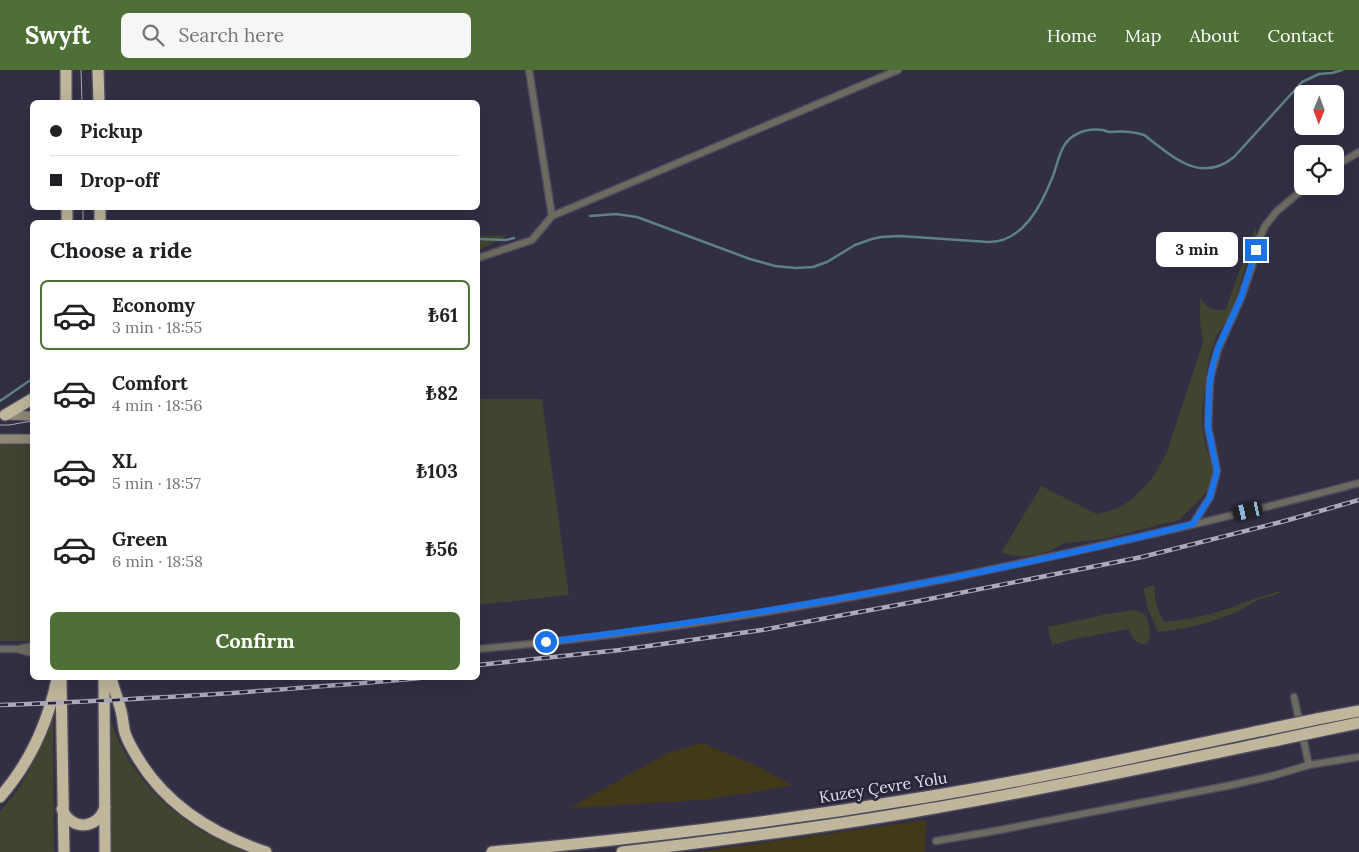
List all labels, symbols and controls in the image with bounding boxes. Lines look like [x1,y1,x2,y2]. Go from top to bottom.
search box [121,13,471,58]
text: Swyft [25,20,91,51]
icon: search [139,21,167,49]
text: Search here [179,23,284,47]
text: Home [1047,24,1097,47]
text: Map [1125,24,1161,47]
text: About [1189,24,1239,47]
text: Contact [1267,24,1334,47]
north arrow [1294,85,1344,135]
map controls [1294,85,1344,195]
text: Pickup [80,119,143,143]
button: locate [1294,145,1344,195]
text: Drop-off [80,168,159,192]
callout: 3 min [1156,232,1238,268]
text: Choose a ride [50,236,192,264]
text: 3 min [1175,239,1219,259]
route end [1245,239,1267,261]
icon: car [52,293,97,338]
text: Economy [112,293,195,317]
text: ₺61 [428,303,458,327]
text: 3 min · 18:55 [112,317,202,337]
icon: car [52,371,97,416]
text: Comfort [112,371,188,395]
text: ₺82 [426,381,458,405]
text: 4 min · 18:56 [112,395,203,415]
icon: car [52,449,97,494]
text: XL [112,449,137,473]
text: ₺103 [416,459,458,483]
text: 5 min · 18:57 [112,473,201,493]
car [1231,500,1264,522]
icon: car [52,527,97,572]
text: Green [112,527,168,551]
text: ₺56 [426,537,458,561]
text: 6 min · 18:58 [112,551,203,571]
button: Confirm [50,612,460,670]
route start [535,631,557,653]
street label: Kuzey Çevre Yolu [817,767,949,807]

